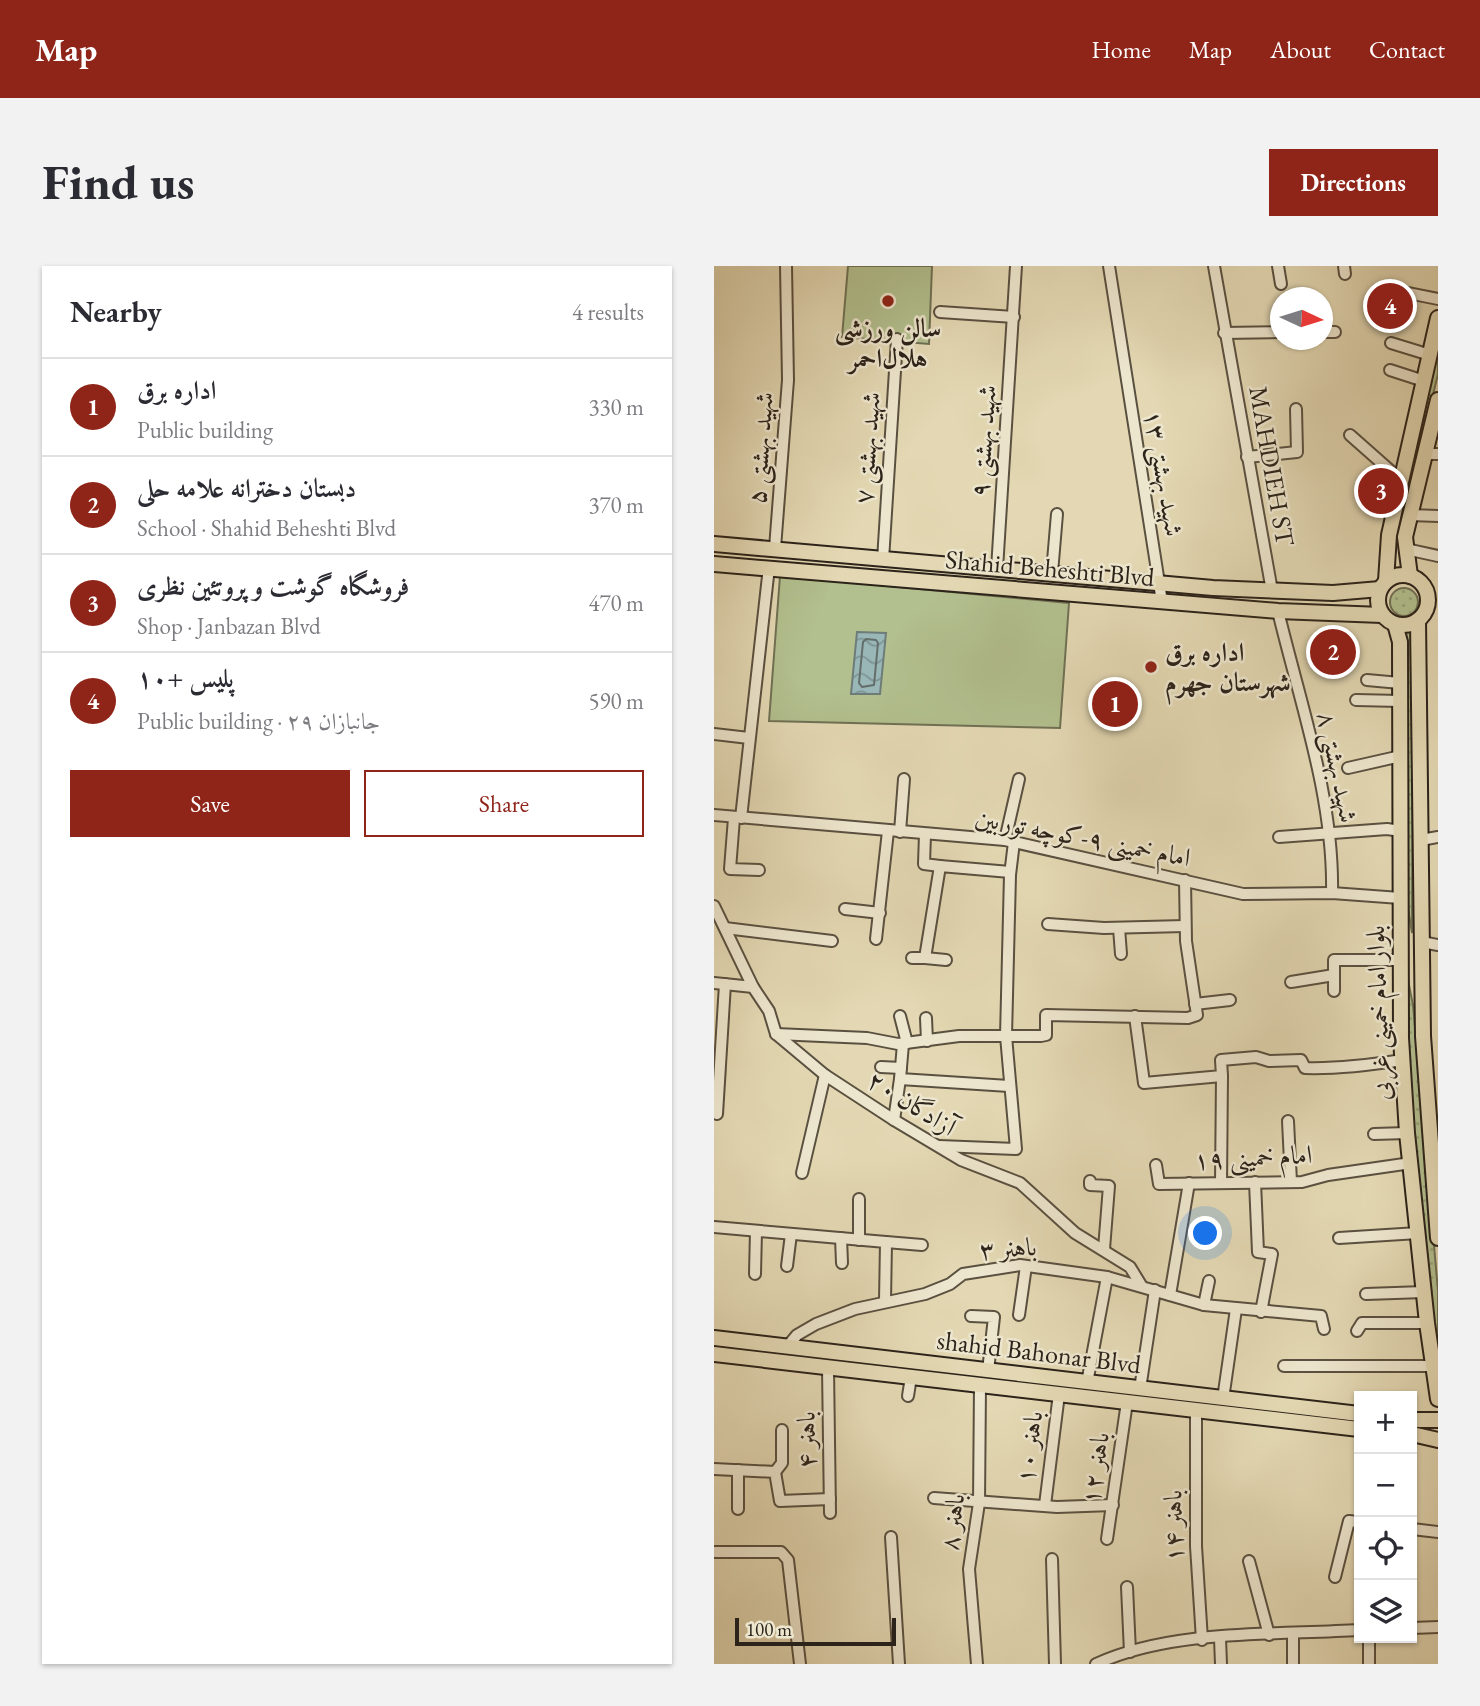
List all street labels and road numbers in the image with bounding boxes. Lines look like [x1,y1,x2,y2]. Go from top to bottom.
street label: شهید بهشتی ۹ [962,384,1006,499]
street label: MAHDIEH ST [1241,384,1303,549]
street label: شهید بهشتی ۵ [739,391,783,506]
street label: شهید بهشتی ۷ [846,391,890,506]
street label: شهید بهشتی ۱۳ [1134,407,1192,539]
street label: Shahid Beheshti Blvd [944,542,1157,594]
street label: شهید بهشتی ۸ [1308,708,1366,826]
street label: امام خمینی ۹-کوچه توربین [971,799,1194,880]
street label: بلوار امام خمینی غربی [1358,925,1404,1101]
street label: آزادگان ۲۰ [861,1062,965,1145]
street label: امام خمینی ۱۹ [1193,1137,1313,1183]
street label: باهنر ۳ [978,1229,1038,1267]
street label: shahid Bahonar Blvd [935,1323,1144,1382]
street label: باهنر ۱۰ [1008,1409,1050,1485]
street label: باهنر ۴ [789,1411,823,1469]
street label: باهنر ۱۲ [1073,1430,1117,1506]
street label: باهنر ۱۴ [1155,1489,1191,1563]
street label: باهنر ۸ [932,1491,972,1553]

